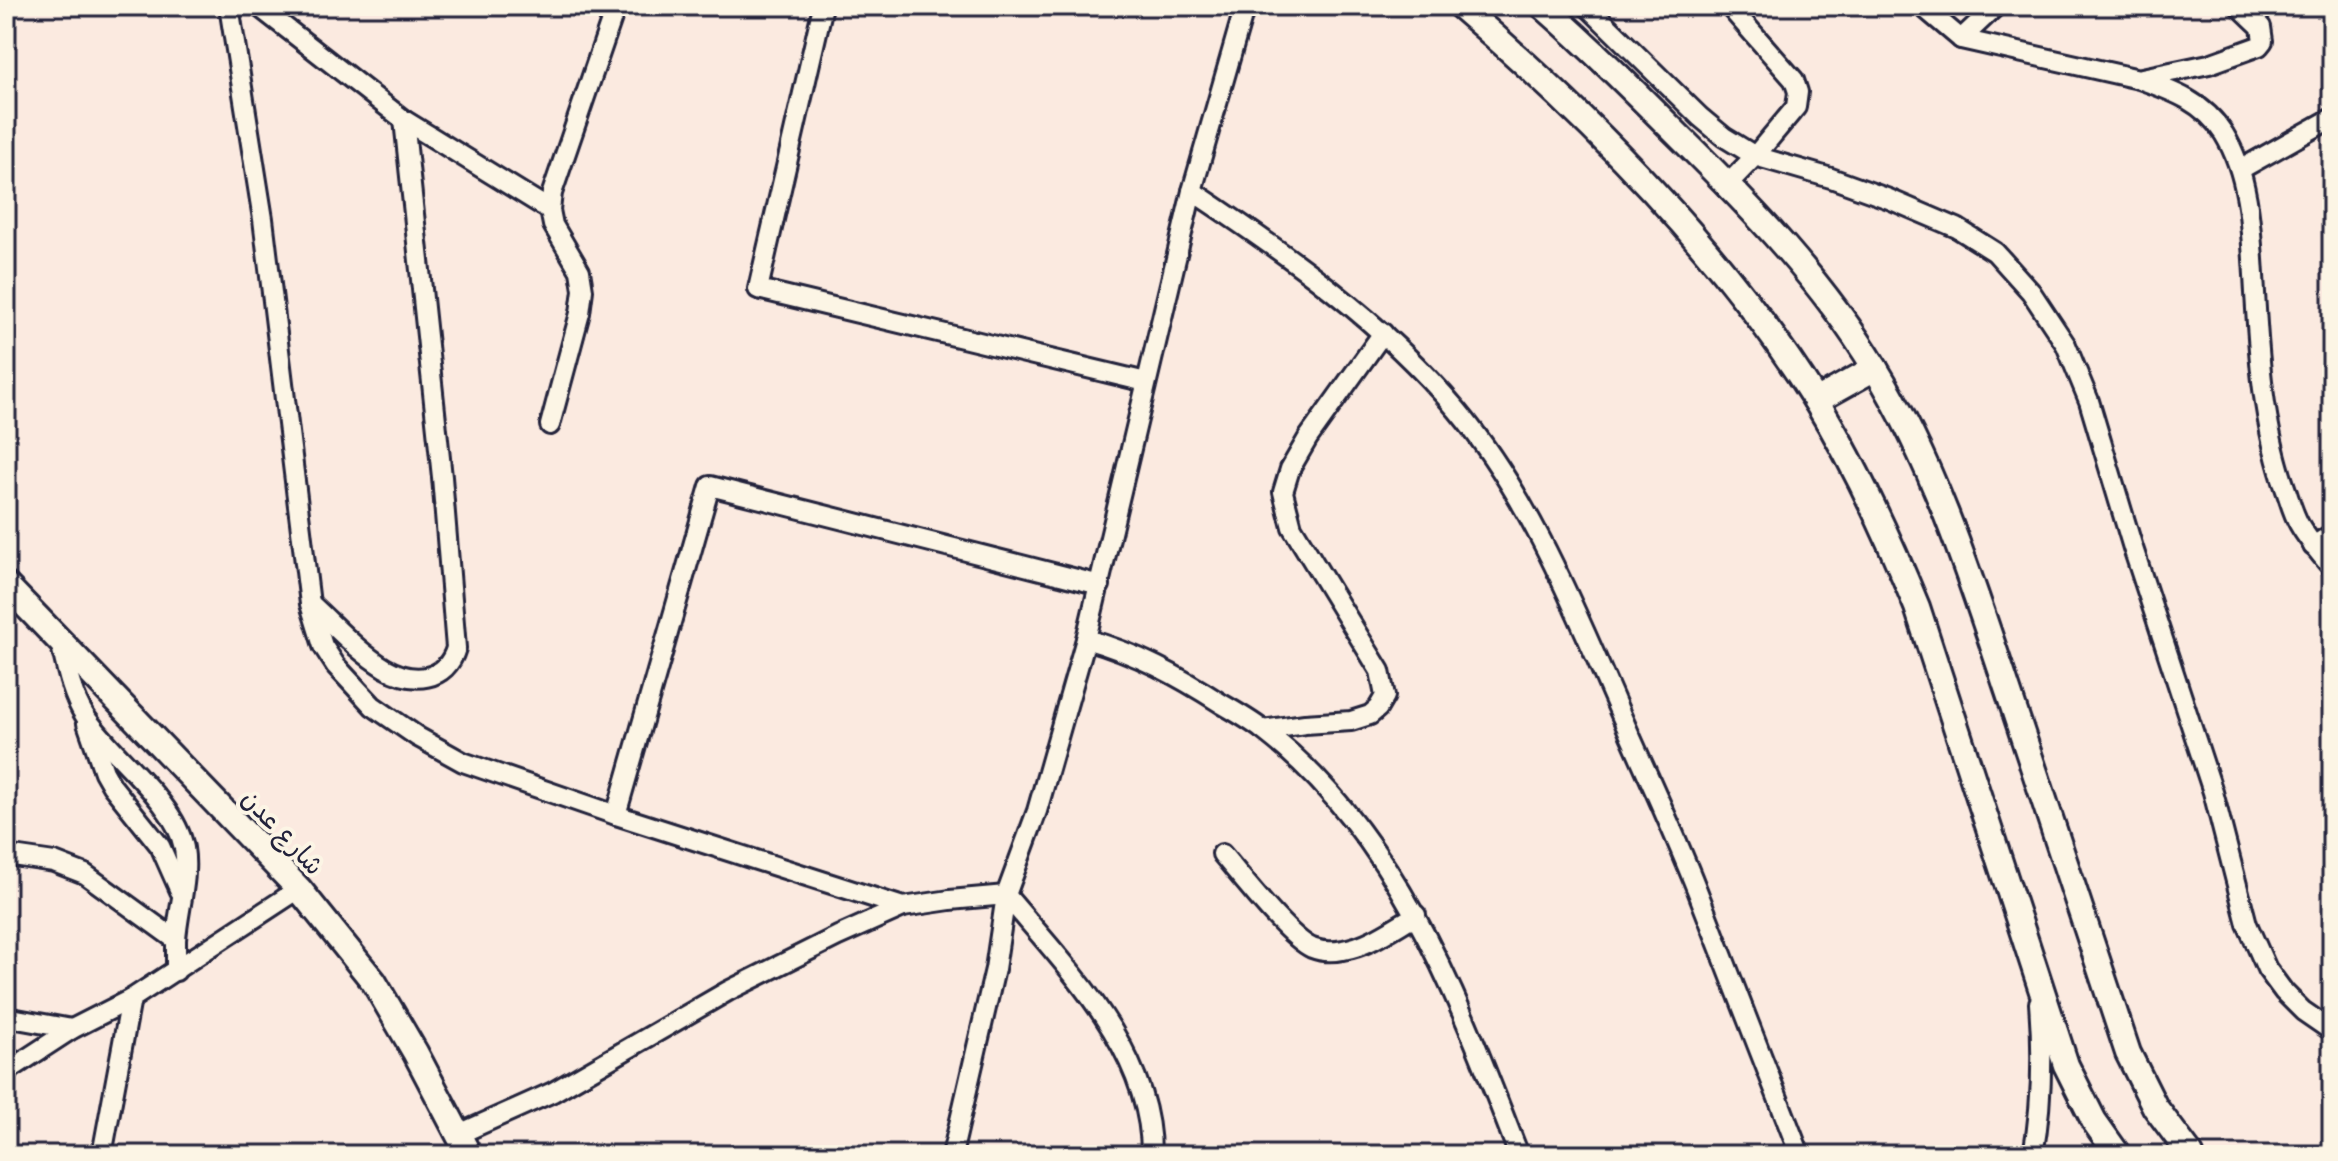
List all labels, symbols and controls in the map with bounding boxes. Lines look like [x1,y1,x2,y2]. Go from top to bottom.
street label: شارع عدن [234,782,331,883]

